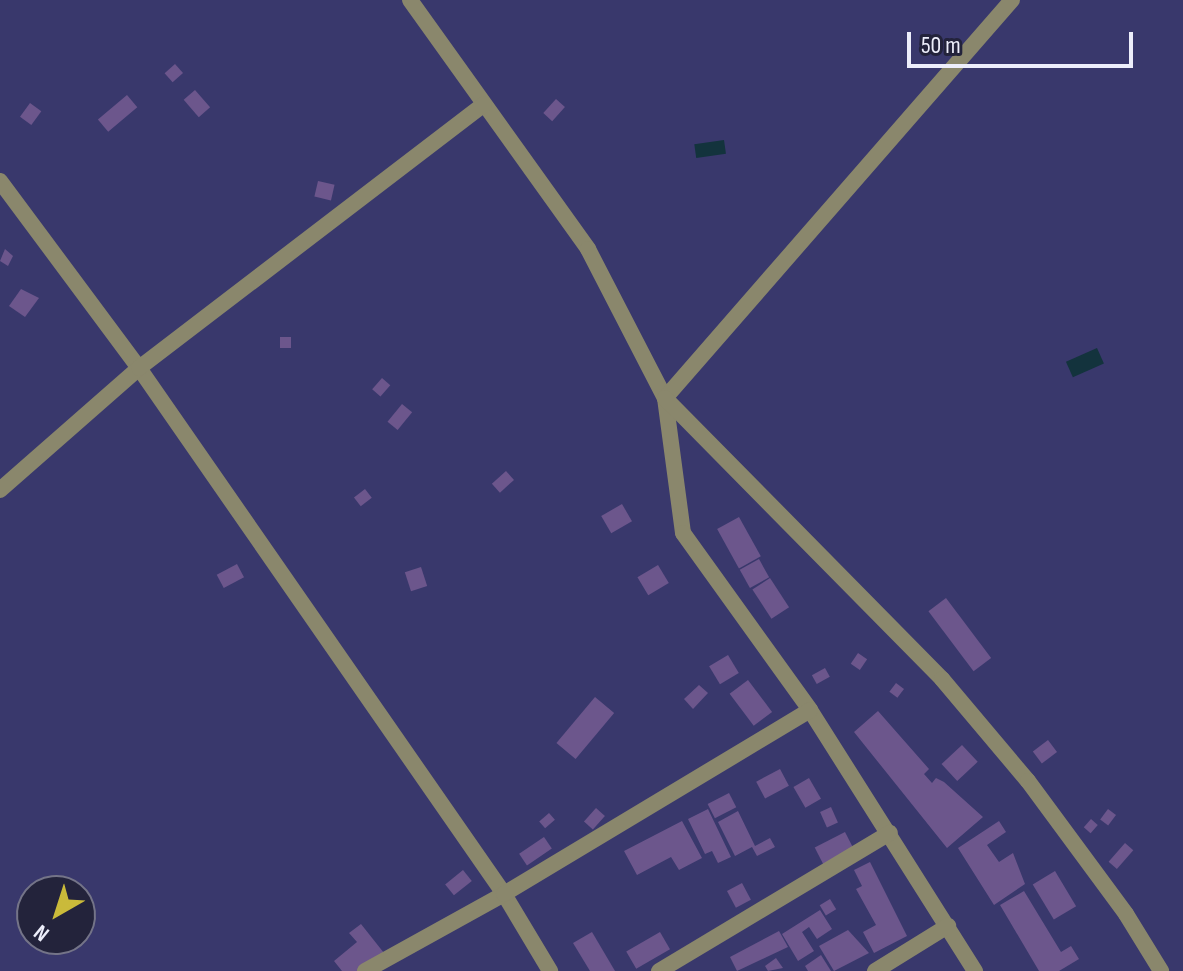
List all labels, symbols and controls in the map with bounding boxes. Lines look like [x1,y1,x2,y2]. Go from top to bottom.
scale bar [911,16,1137,66]
text: 50 m [921,31,961,60]
north arrow [16,875,96,955]
text: N [29,918,55,947]

